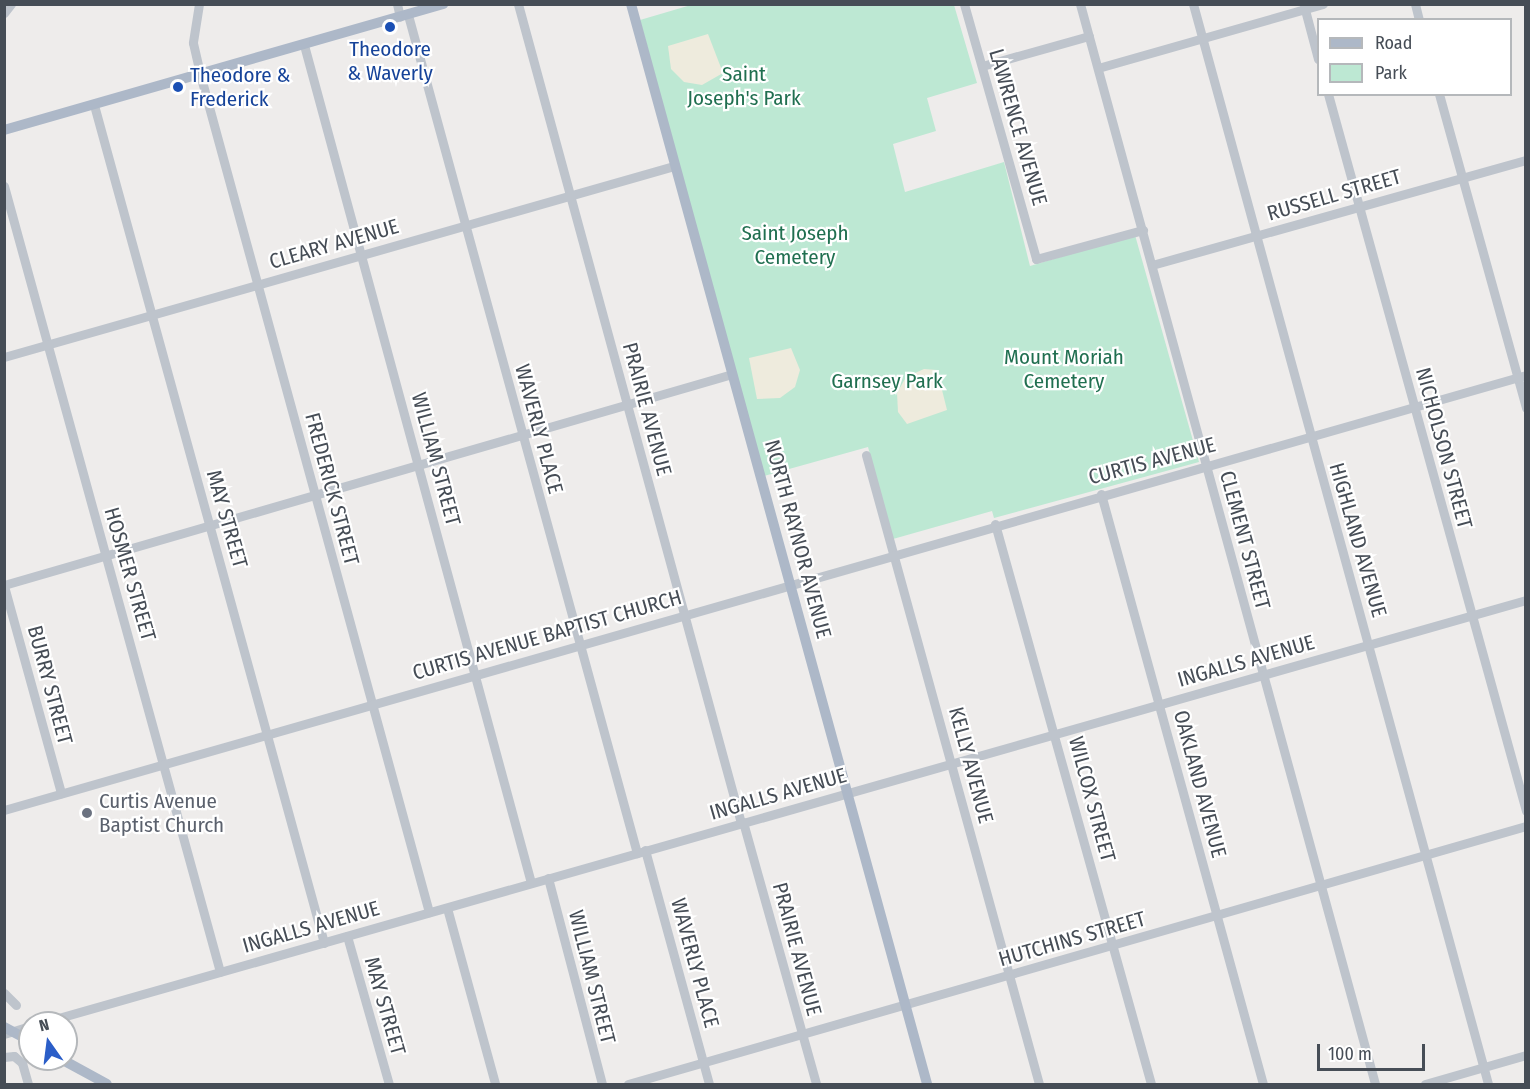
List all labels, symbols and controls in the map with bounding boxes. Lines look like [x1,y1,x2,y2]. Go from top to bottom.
legend [1317,18,1512,96]
marker: Theodore & Waverly [383,20,397,34]
text: Road [1375,32,1412,54]
place label: Theodore & Waverly [347,36,433,86]
street label: LAWRENCE AVENUE [984,46,1052,208]
park label: Saint Joseph's Park [687,61,801,111]
place label: Theodore & Frederick [190,62,291,112]
text: Park [1375,62,1407,84]
marker: Theodore & Frederick [171,80,185,94]
street label: RUSSELL STREET [1264,164,1404,226]
street label: CLEARY AVENUE [266,214,402,274]
park label: Saint Joseph Cemetery [741,220,849,270]
street label: PRAIRIE AVENUE [617,340,677,478]
park label: Mount Moriah Cemetery [1004,344,1124,394]
street label: WAVERLY PLACE [510,362,568,496]
street label: NICHOLSON STREET [1410,365,1478,531]
park label: Garnsey Park [831,368,943,394]
street label: WILLIAM STREET [406,390,466,528]
street label: FREDERICK STREET [300,410,364,568]
street label: CURTIS AVENUE [1086,432,1218,490]
street label: NORTH RAYNOR AVENUE [759,437,837,641]
street label: HIGHLAND AVENUE [1324,460,1392,620]
street label: MAY STREET [201,467,253,571]
street label: CLEMENT STREET [1214,468,1276,612]
street label: HOSMER STREET [99,504,161,644]
street label: CURTIS AVENUE BAPTIST CHURCH [410,584,684,686]
street label: BURRY STREET [22,623,78,747]
street label: INGALLS AVENUE [1175,629,1317,693]
street label: KELLY AVENUE [943,704,999,826]
street label: OAKLAND AVENUE [1168,708,1232,860]
street label: WILCOX STREET [1063,734,1121,864]
street label: INGALLS AVENUE [707,762,849,826]
place label: Curtis Avenue Baptist Church [99,788,224,838]
marker: Curtis Avenue Baptist Church [80,806,94,820]
street label: PRAIRIE AVENUE [767,880,827,1018]
street label: INGALLS AVENUE [240,895,382,959]
street label: WAVERLY PLACE [666,896,724,1030]
street label: HUTCHINS STREET [996,906,1148,972]
street label: WILLIAM STREET [563,908,621,1046]
street label: MAY STREET [359,954,411,1058]
north arrow [18,1011,78,1071]
text: N [37,1015,51,1035]
scale bar [1320,1032,1428,1070]
text: 100 m [1328,1043,1372,1065]

